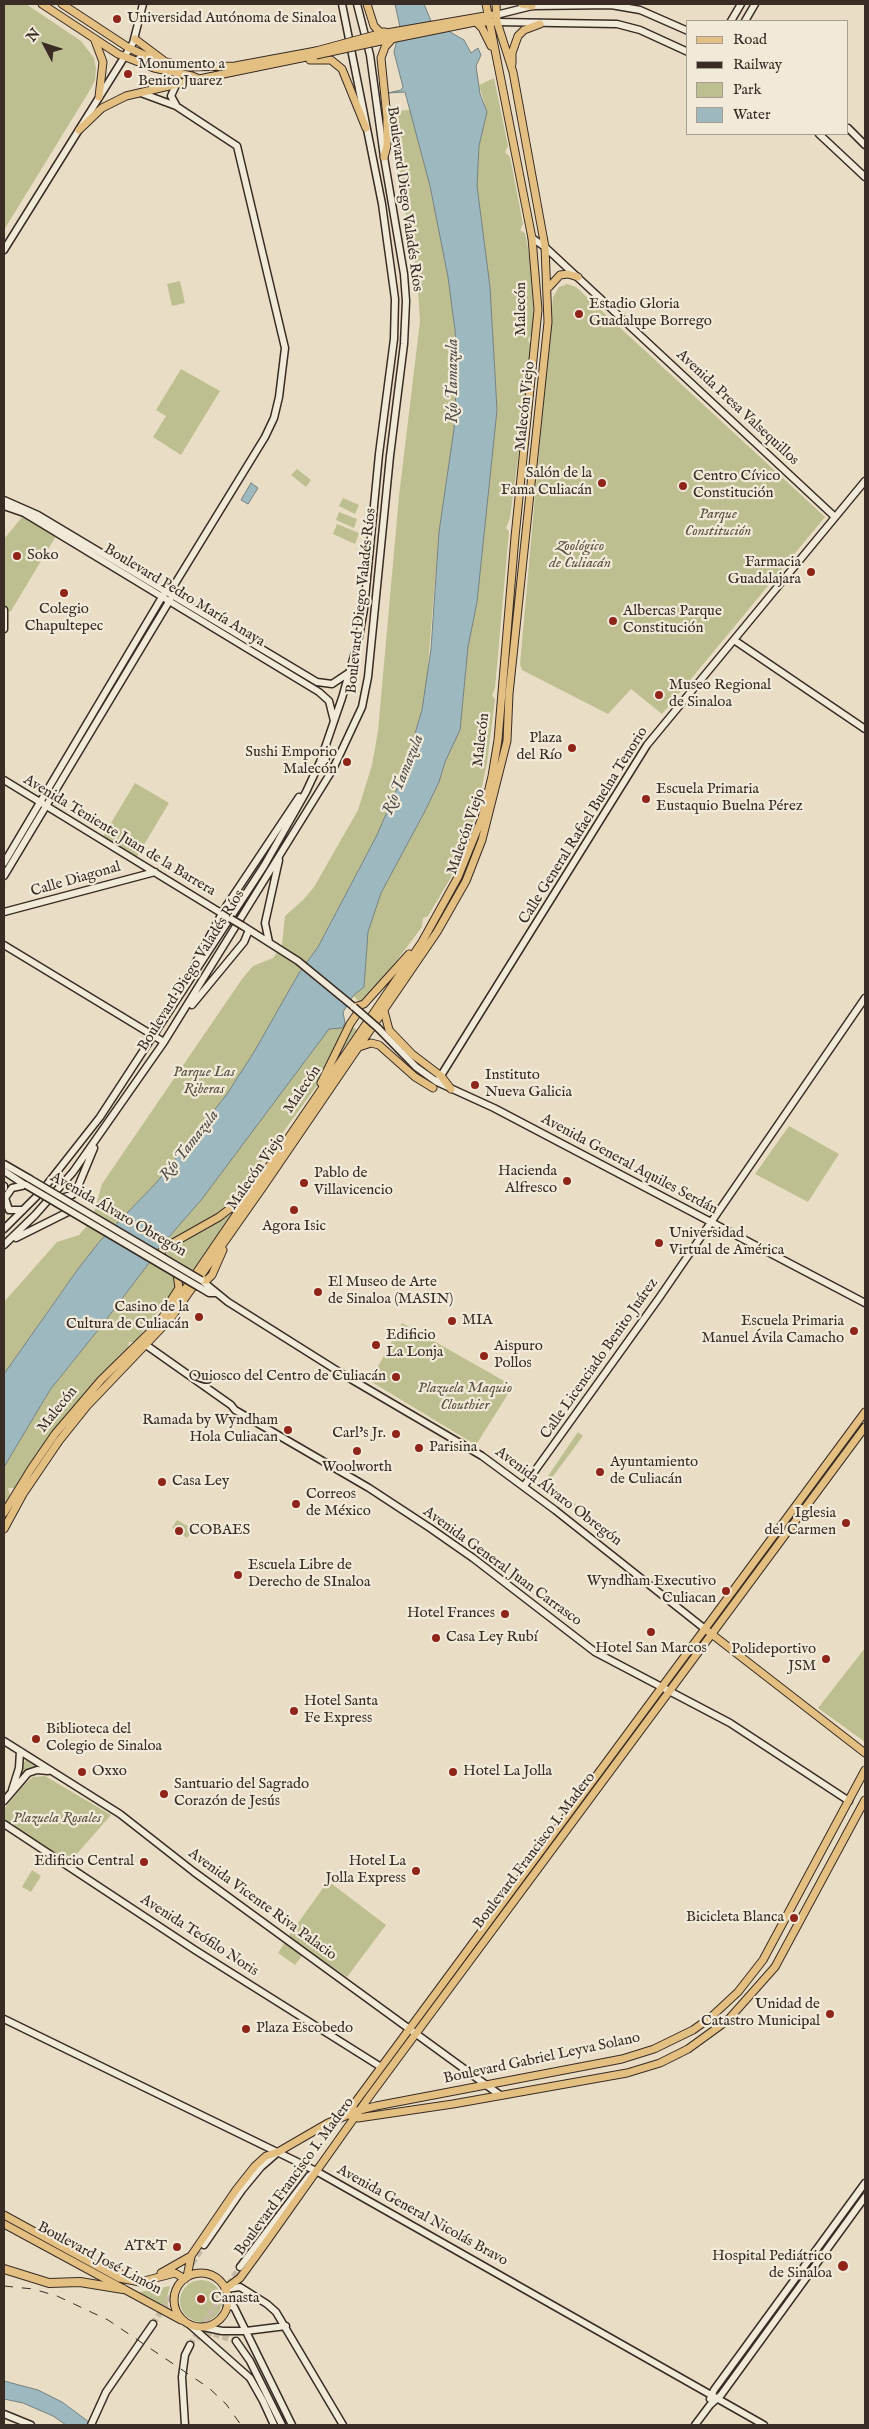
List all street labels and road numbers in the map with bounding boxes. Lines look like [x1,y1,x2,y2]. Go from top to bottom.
street label: Boulevard Diego Valadés Ríos [382,105,426,293]
street label: Malecón [513,282,531,336]
street label: Avenida Presa Valsequillos [672,346,802,470]
street label: Malecón Viejo [512,361,540,451]
street label: Boulevard Diego Valadés Ríos [343,507,381,695]
street label: Boulevard Pedro María Anaya [100,541,268,651]
street label: Malecón [470,712,494,768]
street label: Calle General Rafael Buelna Tenorio [516,724,652,928]
street label: Avenida Teniente Juan de la Barrera [20,771,218,901]
street label: Malecón Viejo [444,787,490,877]
street label: Calle Diagonal [29,859,123,901]
street label: Boulevard Diego Valadés Ríos [135,887,249,1055]
street label: Malecón [280,1063,326,1117]
street label: Avenida General Aquiles Serdán [538,1111,720,1219]
street label: Malecón Viejo [224,1130,290,1214]
street label: Avenida Álvaro Obregón [47,1169,189,1261]
street label: Calle Licenciado Benito Juárez [537,1275,663,1443]
street label: Malecón [34,1383,82,1437]
street label: Avenida Álvaro Obregón [491,1444,625,1550]
street label: Avenida General Juan Carrasco [419,1503,585,1631]
street label: Boulevard Francisco I. Madero [470,1769,600,1933]
street label: Avenida Vicente Riva Palacio [184,1845,340,1965]
street label: Avenida Teófilo Noris [137,1891,261,1981]
street label: Boulevard Gabriel Leyva Solano [442,2029,642,2089]
street label: Boulevard Francisco I. Madero [231,2094,359,2260]
street label: Avenida General Nicolás Bravo [333,2161,511,2271]
street label: Boulevard José Limón [34,2219,164,2299]

